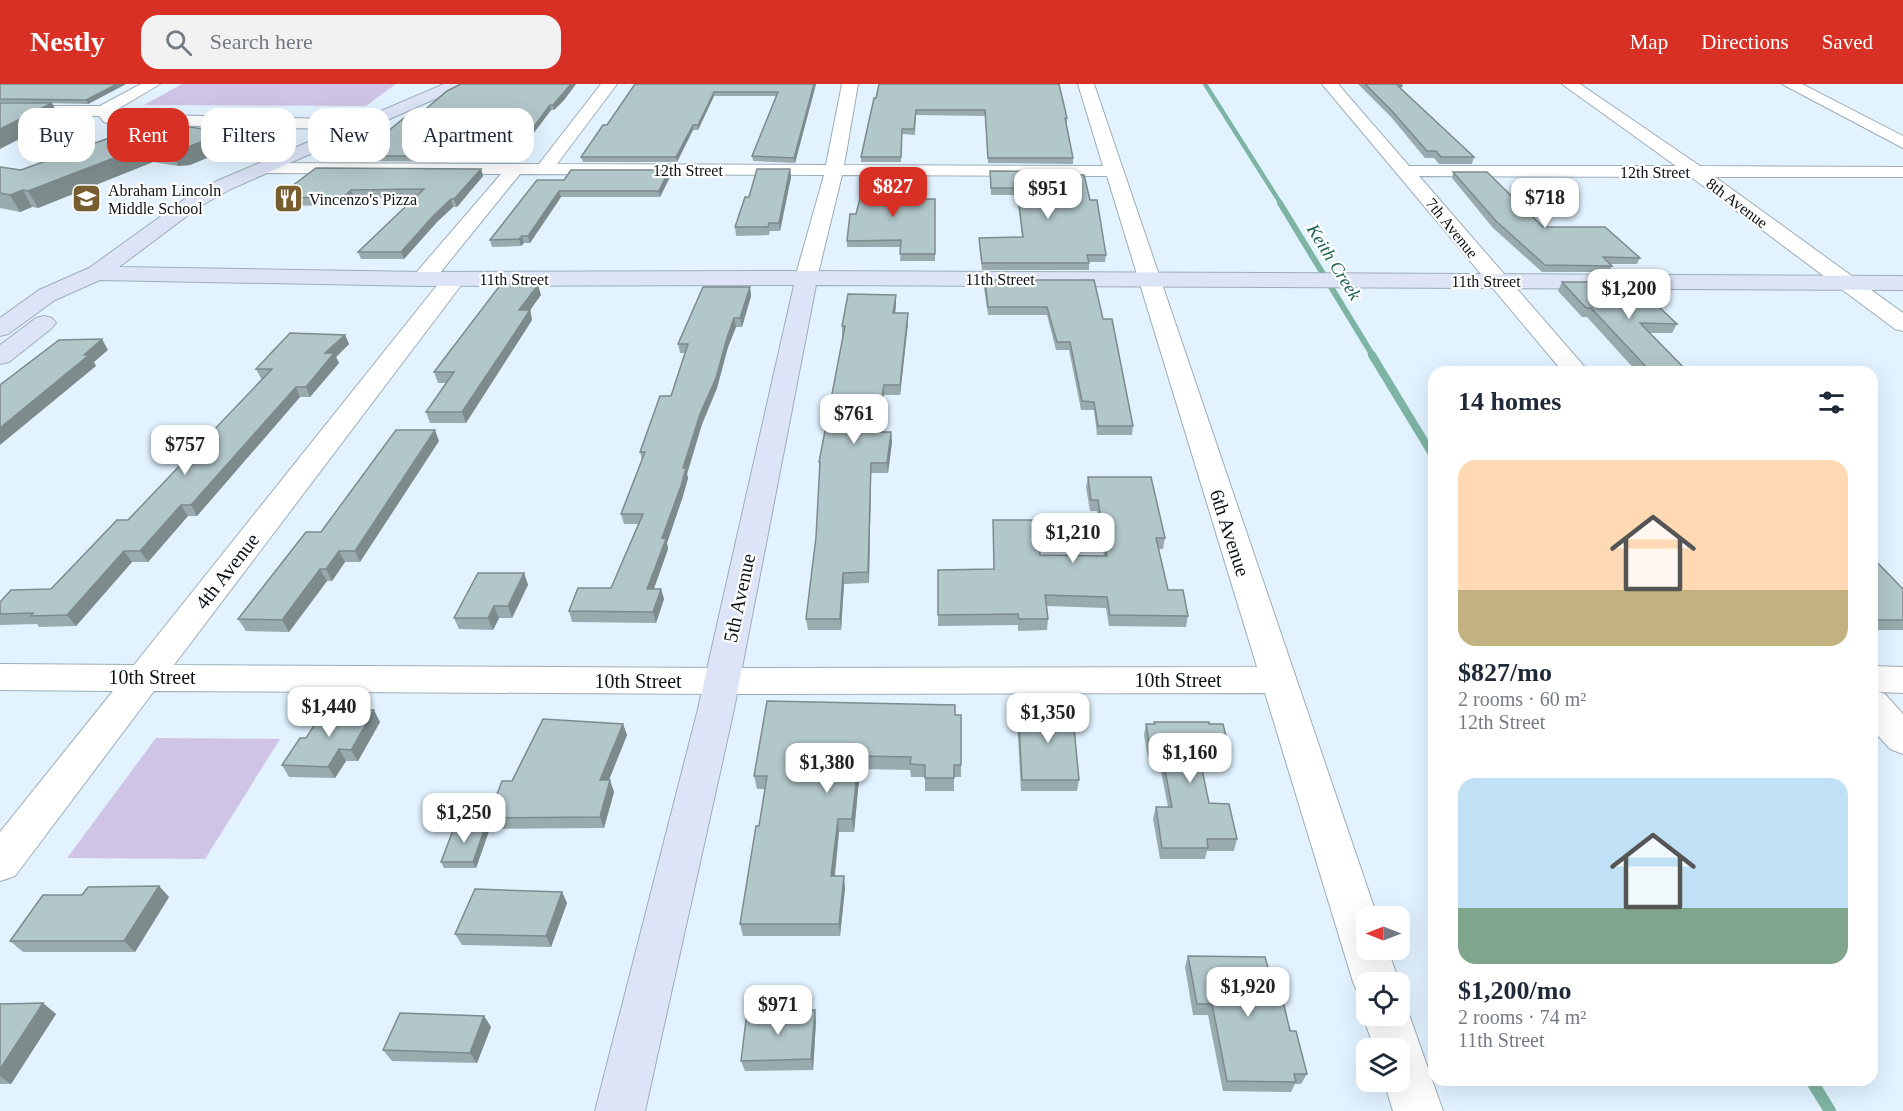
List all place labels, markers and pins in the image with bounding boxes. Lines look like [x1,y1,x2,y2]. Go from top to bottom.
pin: $827 [857,167,929,218]
pin: $951 [1012,169,1084,220]
pin: $718 [1509,178,1581,229]
place label: Abraham Lincoln Middle School [108,182,221,217]
school or university icon: Abraham Lincoln Middle School [71,183,103,215]
restaurant icon: Vincenzo's Pizza [272,183,304,215]
place label: Vincenzo's Pizza [309,191,417,208]
pin: $1,200 [1580,269,1678,320]
pin: $761 [818,394,890,445]
pin: $757 [149,425,221,476]
pin: $1,210 [1024,513,1122,564]
pin: $1,440 [280,687,378,738]
pin: $1,350 [999,693,1097,744]
pin: $1,160 [1141,733,1239,784]
pin: $1,380 [778,743,876,794]
pin: $1,250 [415,793,513,844]
pin: $1,920 [1199,967,1297,1018]
pin: $971 [742,985,814,1036]

